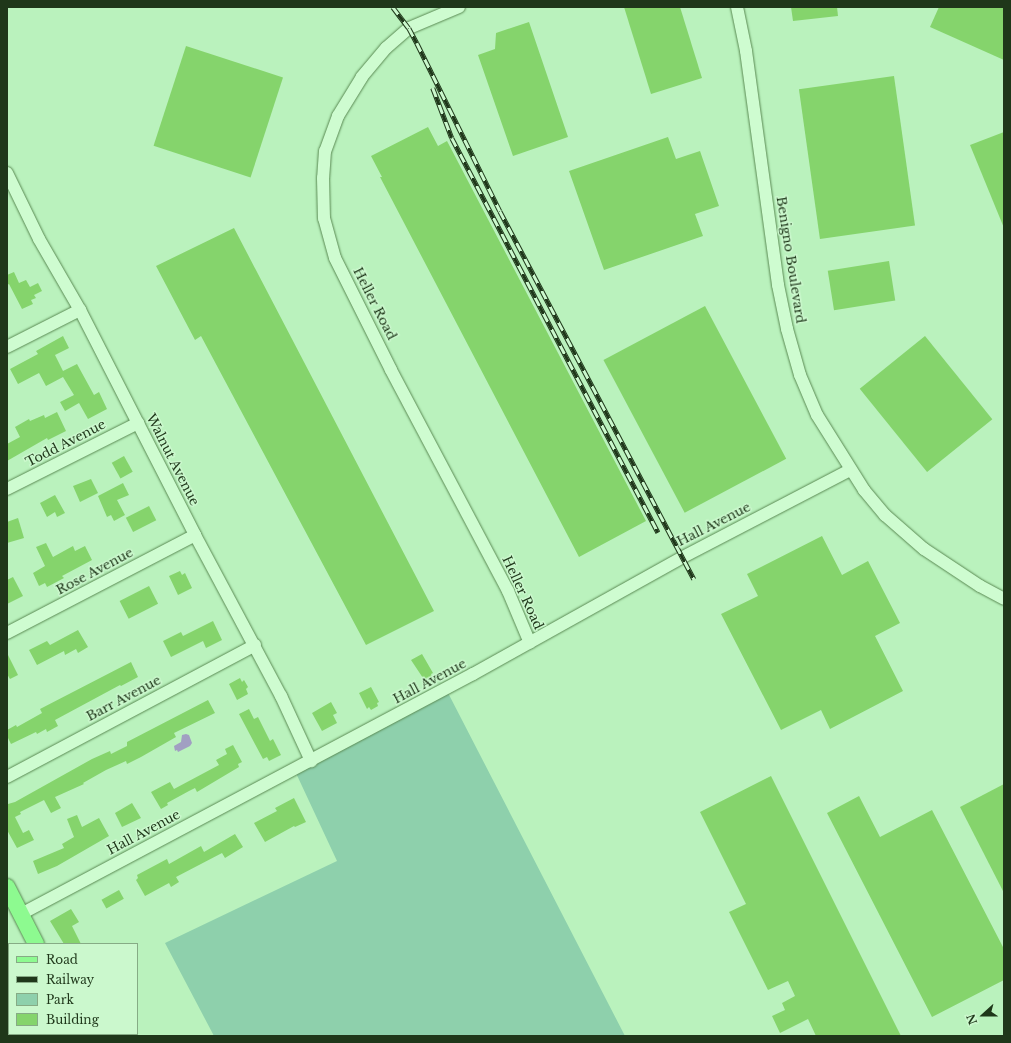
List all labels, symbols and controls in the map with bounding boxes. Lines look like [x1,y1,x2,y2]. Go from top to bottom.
street label: Benigno Boulevard [772,195,808,325]
street label: Heller Road [349,265,399,343]
street label: Walnut Avenue [142,411,202,509]
street label: Todd Avenue [23,417,109,471]
street label: Hall Avenue [674,500,754,550]
street label: Rose Avenue [54,545,136,599]
street label: Heller Road [498,554,546,632]
street label: Hall Avenue [391,656,469,708]
street label: Barr Avenue [84,673,164,725]
street label: Hall Avenue [105,807,183,859]
legend [8,943,138,1035]
text: Road [46,952,78,967]
text: Railway [46,972,94,987]
text: Park [46,992,74,1007]
north arrow [963,995,1003,1035]
text: Building [46,1012,99,1027]
text: N [963,1012,980,1027]

